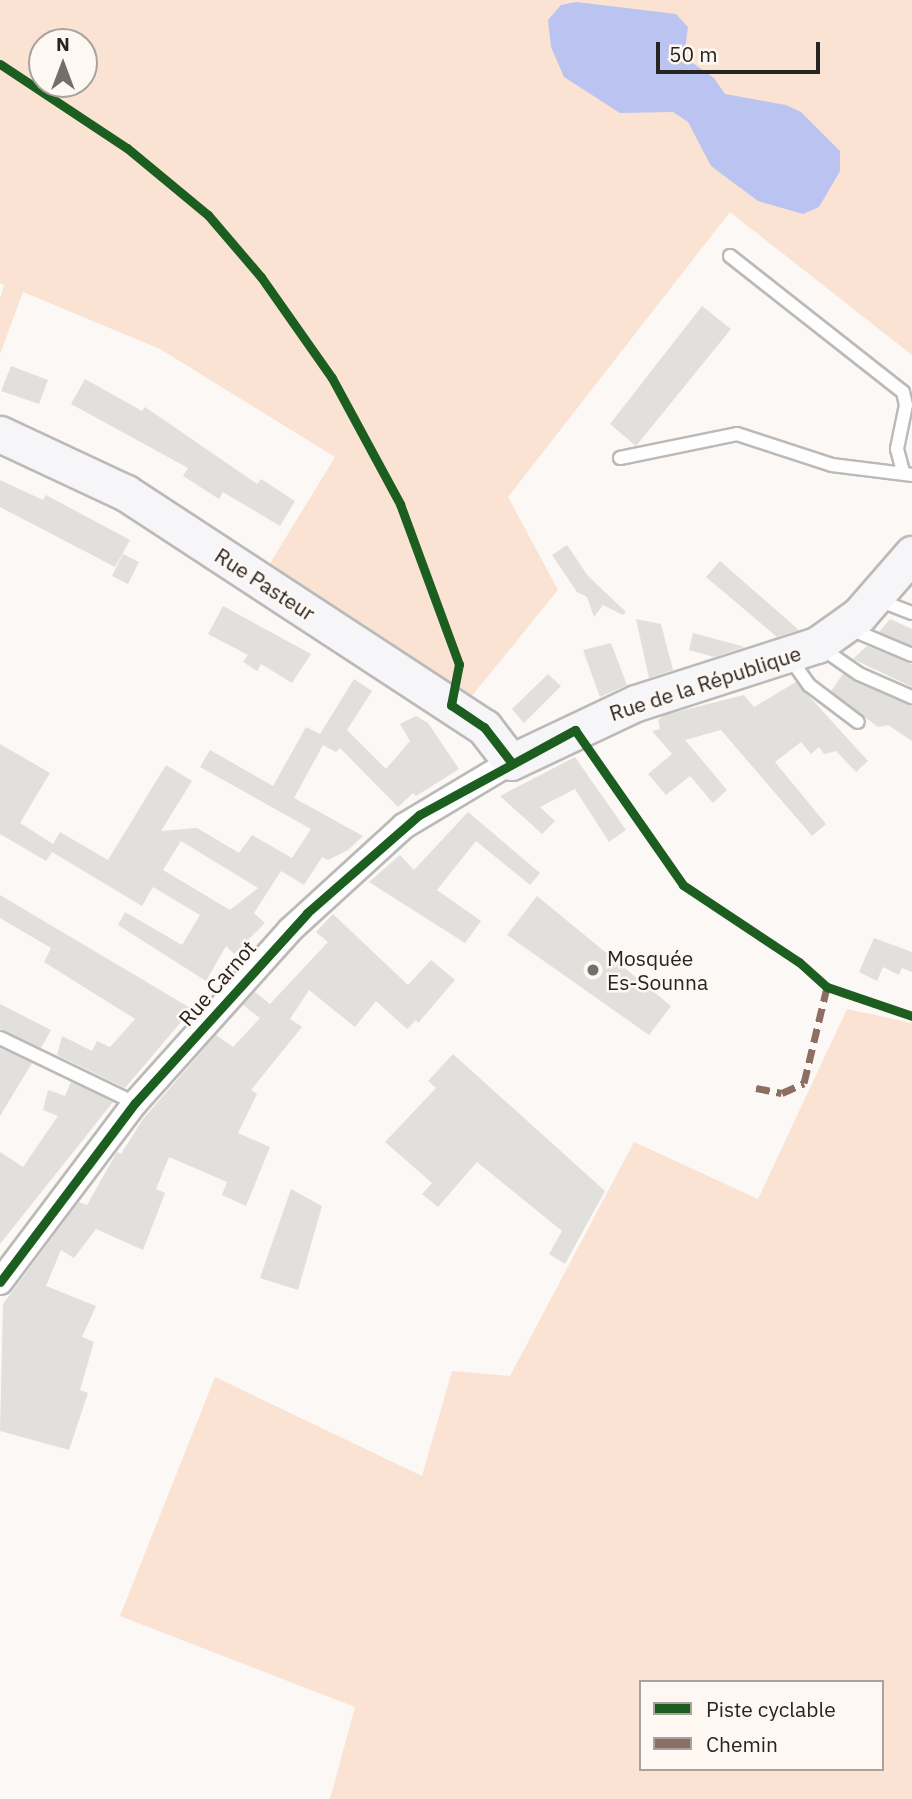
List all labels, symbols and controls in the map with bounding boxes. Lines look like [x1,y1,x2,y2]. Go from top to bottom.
north arrow [28,28,98,98]
scale bar [660,28,824,72]
text: N [56,32,70,56]
text: 50 m [669,40,718,68]
street label: Rue Pasteur [210,542,320,626]
street label: Rue de la République [606,640,804,726]
street label: Rue Carnot [173,935,261,1031]
place label: Mosquée Es-Sounna [607,945,708,995]
marker: Mosquée Es-Sounna [585,962,601,978]
legend [639,1680,884,1771]
text: Piste cyclable [706,1695,836,1723]
text: Chemin [706,1730,778,1758]

